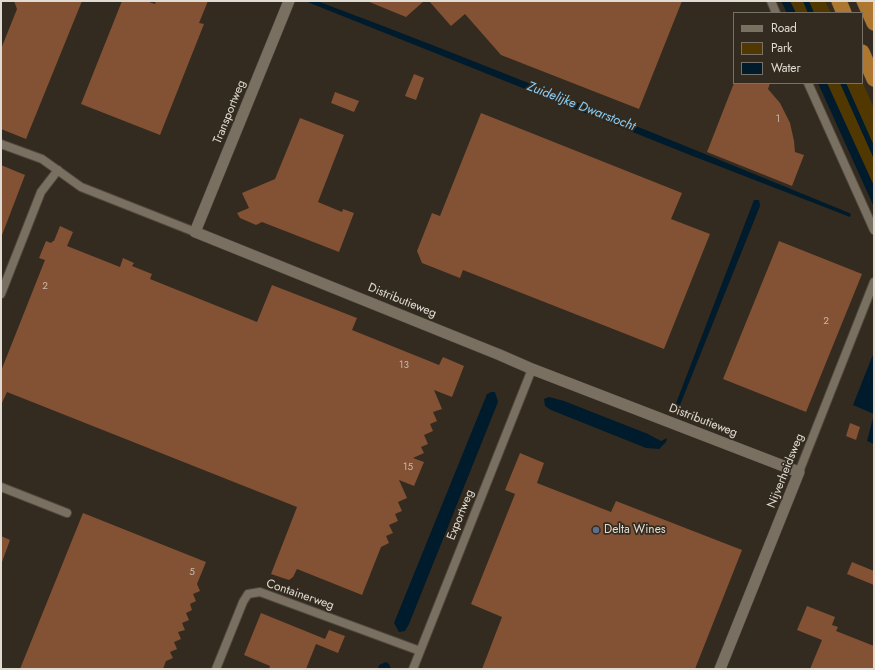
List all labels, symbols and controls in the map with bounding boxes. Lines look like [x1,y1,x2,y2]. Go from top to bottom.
legend [733,12,863,84]
text: Road [771,19,797,37]
text: Park [771,39,792,57]
text: Water [771,59,801,77]
street label: Transportweg [211,78,249,146]
water label: Zuidelijke Dwarstocht [525,79,637,135]
house number: 1 [776,114,780,126]
house number: 2 [42,281,48,293]
street label: Distributieweg [366,281,438,321]
house number: 2 [823,316,829,328]
house number: 13 [399,360,409,372]
street label: Distributieweg [667,401,739,441]
street label: Nijverheidsweg [765,432,807,510]
house number: 15 [403,462,413,474]
street label: Exportweg [444,488,478,542]
place label: Delta Wines [604,523,666,537]
marker: Delta Wines [591,525,601,535]
house number: 5 [189,567,195,579]
street label: Containerweg [264,577,336,613]

